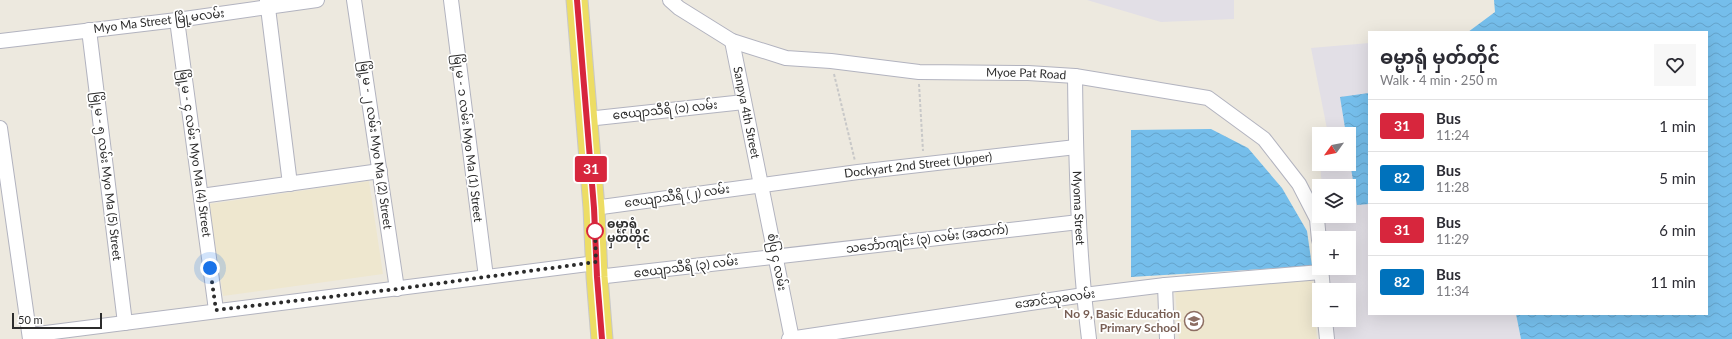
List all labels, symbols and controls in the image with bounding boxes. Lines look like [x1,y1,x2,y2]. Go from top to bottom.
street label: Myo Ma Street မြို့မလမ်း [92,4,226,39]
button: heart [1654,44,1696,86]
text: ဓမ္မာရုံ မှတ်တိုင် [1380,45,1500,68]
street label: မြို့မ - ၁ လမ်း Myo Ma (1) Street [448,53,487,224]
street label: မြို့မ - ၂ လမ်း Myo Ma (2) Street [354,59,397,231]
street label: Sanpya 4th Street [730,65,764,160]
street label: Myoe Pat Road [986,65,1067,82]
street label: မြို့မ - ၄ လမ်း Myo Ma (4) Street [173,68,216,239]
text: Walk · 4 min · 250 m [1380,72,1498,88]
street label: မြို့မ - ၅ လမ်း Myo Ma (5) Street [87,90,126,262]
street label: ဇေယျာသီရိ (၁) လမ်း [612,96,718,125]
text: Bus [1436,109,1461,127]
text: 31 [1394,117,1410,134]
text: 1 min [1659,117,1696,135]
north arrow [1312,127,1356,171]
map controls [1312,127,1356,327]
text: 11:24 [1436,127,1469,143]
street label: Dockyart 2nd Street (Upper) [843,149,993,181]
line badge: 31 [573,156,609,182]
text: 31 [583,160,599,177]
text: Bus [1436,161,1461,179]
text: 82 [1394,169,1410,186]
text: 5 min [1659,169,1696,187]
street label: Myoma Street [1070,171,1088,246]
button: layers [1312,179,1356,223]
text: 11:28 [1436,179,1469,195]
street label: ဇေယျာသီရိ (၂) လမ်း [623,180,731,213]
text: Bus [1436,213,1461,231]
place label: ဓမ္မာရုံ မှတ်တိုင် [607,216,650,249]
street label: သင်္ဘောကျင်း (၃) လမ်း (အထက်) [845,220,1009,259]
text: 31 [1394,221,1410,238]
text: 6 min [1659,221,1696,239]
marker: ဓမ္မာရုံ မှတ်တိုင် [586,222,604,240]
button: + [1312,231,1356,275]
text: 11:29 [1436,231,1469,247]
street label: စံပြ ၄ လမ်း [762,232,791,293]
street label: ဇေယျာသီရိ (၃) လမ်း [633,252,739,283]
your location [200,258,220,278]
text: Bus [1436,265,1461,283]
text: 82 [1394,273,1410,290]
text: 11 min [1650,273,1696,291]
button: − [1312,283,1356,327]
text: 11:34 [1436,283,1469,299]
street label: အောင်သုခလမ်း [1014,284,1096,315]
place label: No 9, Basic Education Primary School [1064,306,1180,335]
school or university icon: No 9, Basic Education Primary School [1183,310,1205,332]
scale bar [12,311,102,330]
text: 50 m [18,313,43,326]

